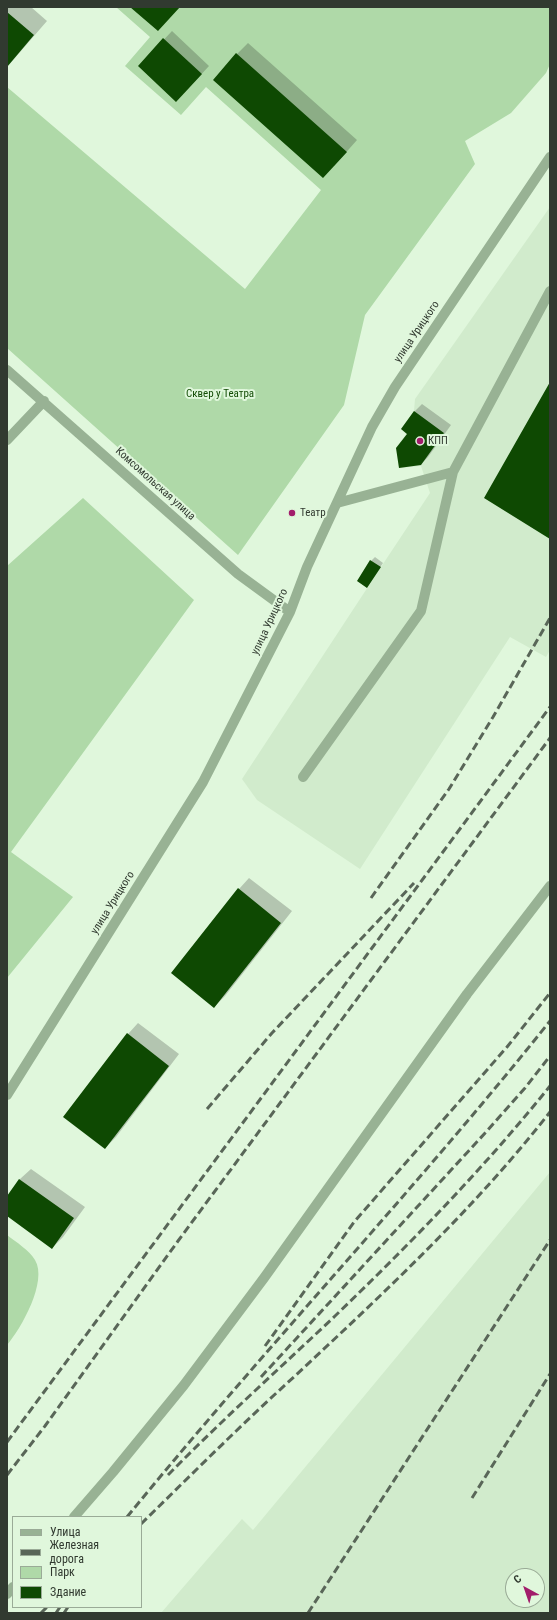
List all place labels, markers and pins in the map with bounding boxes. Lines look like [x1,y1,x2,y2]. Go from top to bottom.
place label: КПП [428,434,448,448]
marker: КПП [415,436,425,446]
place label: Театр [300,506,326,520]
marker: Театр [287,508,297,518]

